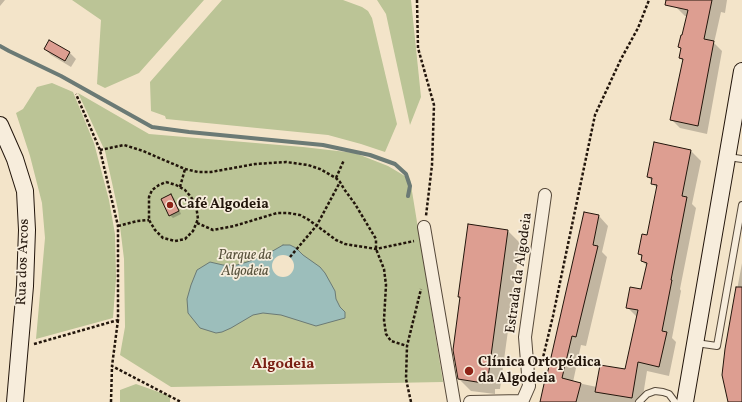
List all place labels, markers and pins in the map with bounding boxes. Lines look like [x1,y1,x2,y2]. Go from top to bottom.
place label: Café Algodeia [178,197,269,213]
marker: Café Algodeia [165,200,175,210]
place label: Clínica Ortopédica da Algodeia [478,355,601,388]
marker: Clínica Ortopédica da Algodeia [463,365,475,377]

